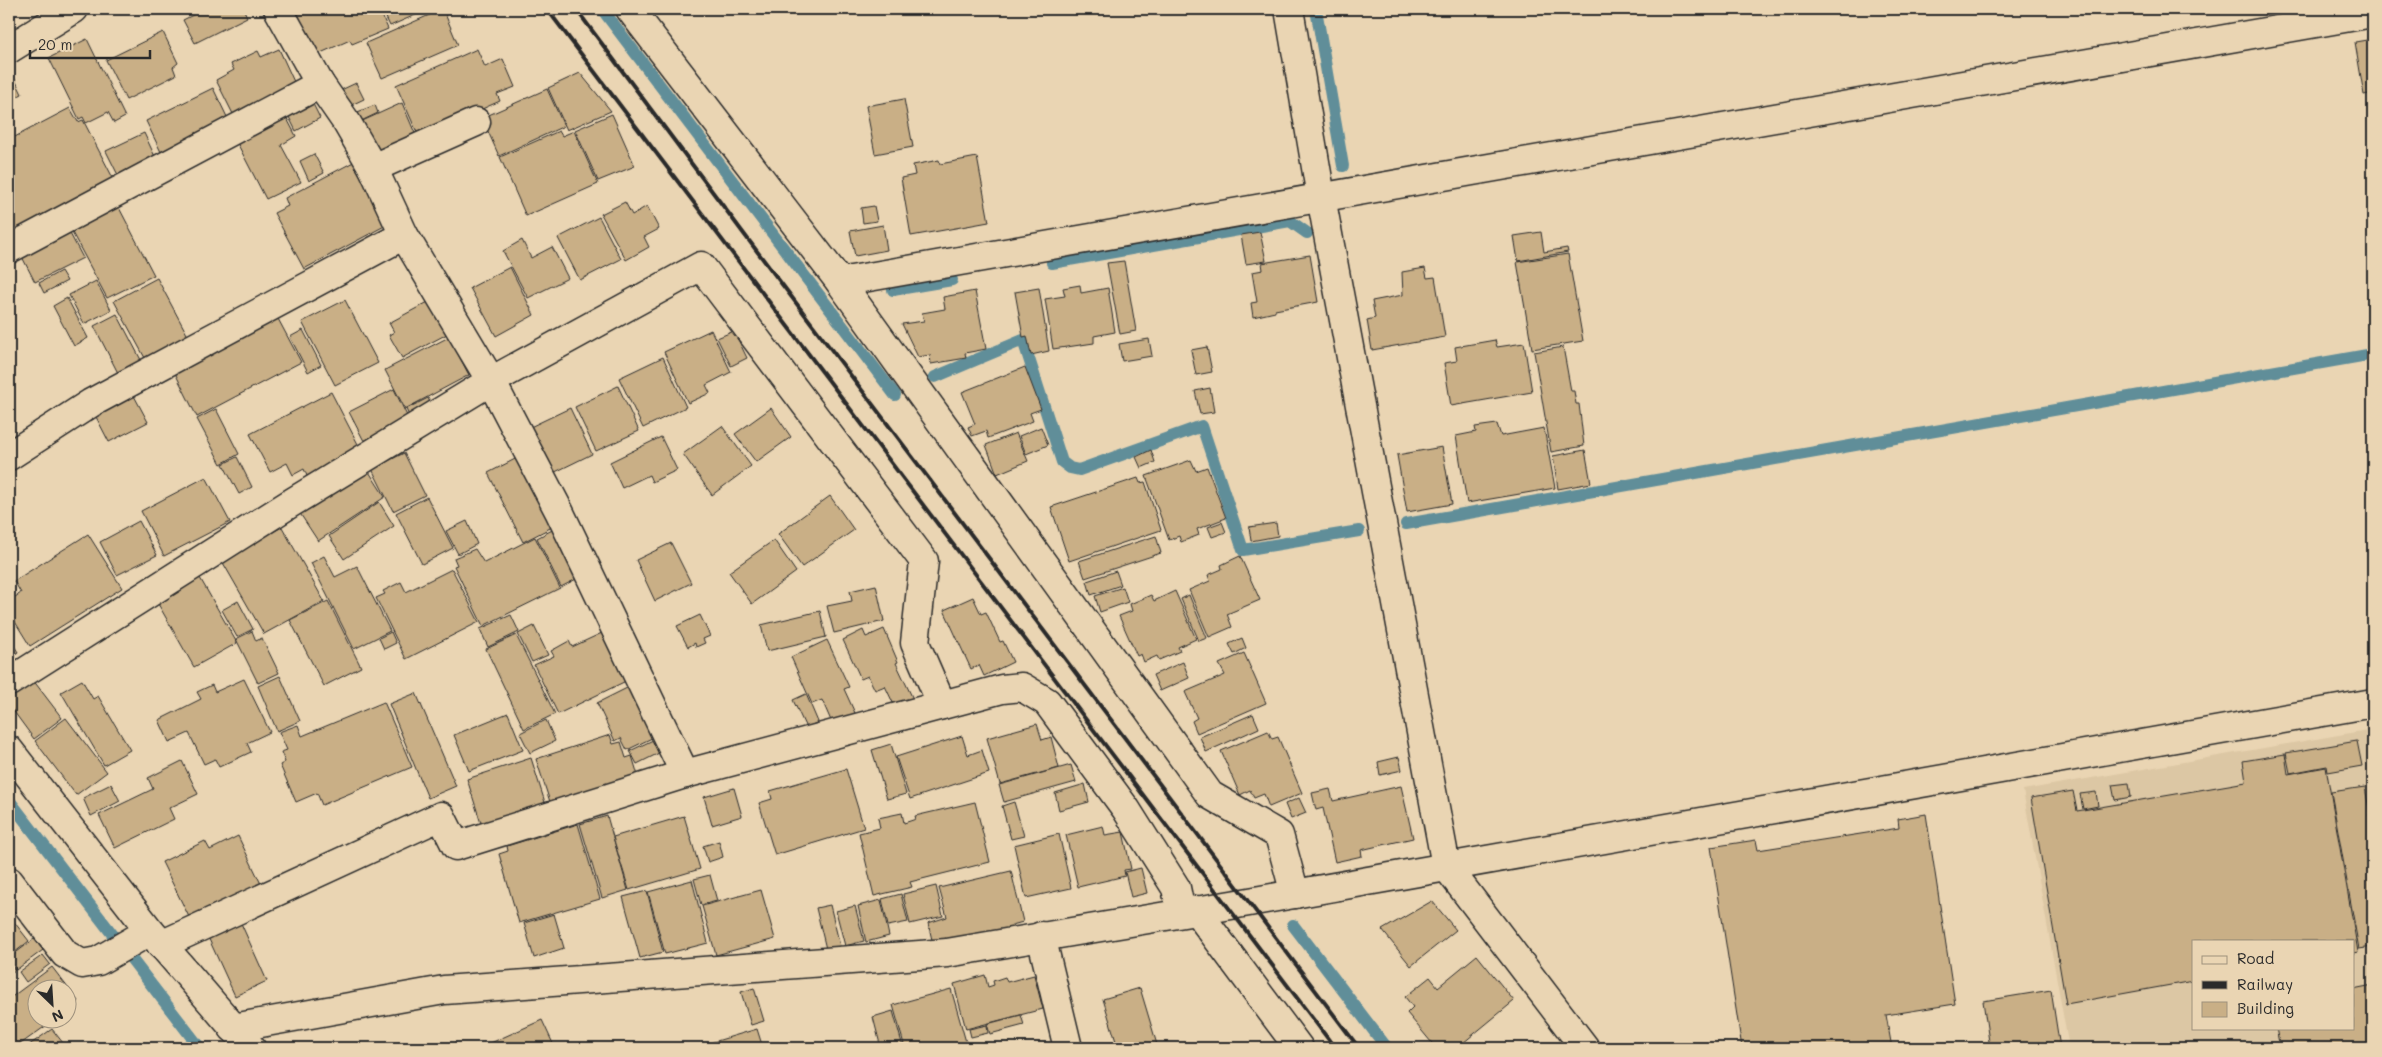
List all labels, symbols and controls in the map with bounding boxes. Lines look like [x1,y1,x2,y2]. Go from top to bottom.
scale bar [30,28,150,60]
text: 20 m [38,34,72,54]
legend [2192,940,2354,1030]
text: Road [2237,948,2274,968]
text: Railway [2237,974,2293,994]
north arrow [28,980,78,1030]
text: Building [2237,998,2294,1018]
text: N [49,1005,67,1027]

